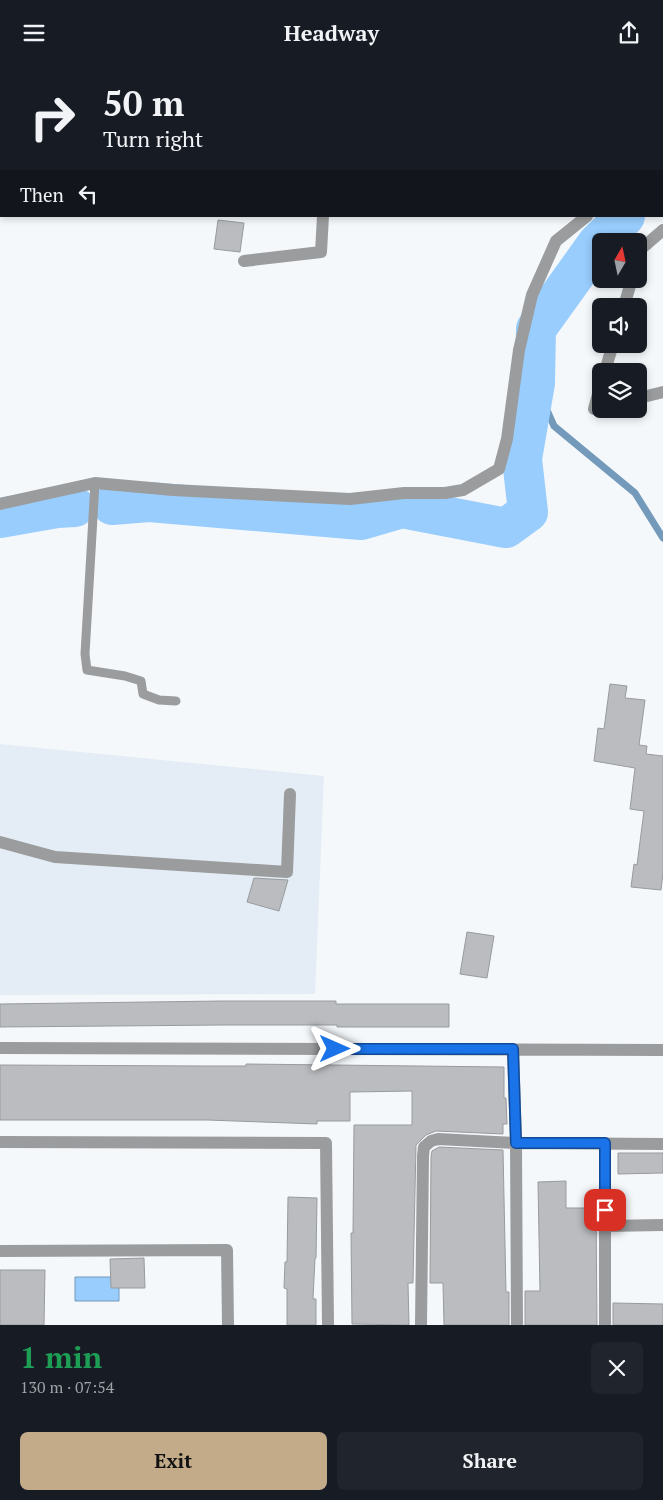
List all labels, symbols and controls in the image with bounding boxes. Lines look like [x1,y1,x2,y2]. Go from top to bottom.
text: Headway [284,18,379,47]
icon: menu [20,19,48,47]
icon: share [615,19,643,47]
text: 50 m [103,80,184,126]
icon: right [20,85,85,150]
text: Turn right [103,124,203,153]
icon: left [74,180,102,208]
text: Then [20,182,64,207]
north arrow [592,233,648,287]
map controls [592,233,647,418]
button: sound [592,298,647,353]
button: layers [592,363,647,418]
position arrow [308,1022,360,1074]
pin [584,1189,626,1231]
icon: arrive [591,1196,619,1224]
text: 1 min [20,1337,102,1377]
button: close [591,1342,643,1394]
text: 130 m · 07:54 [20,1376,114,1398]
button: Exit [20,1432,327,1490]
button: Share [337,1432,643,1490]

